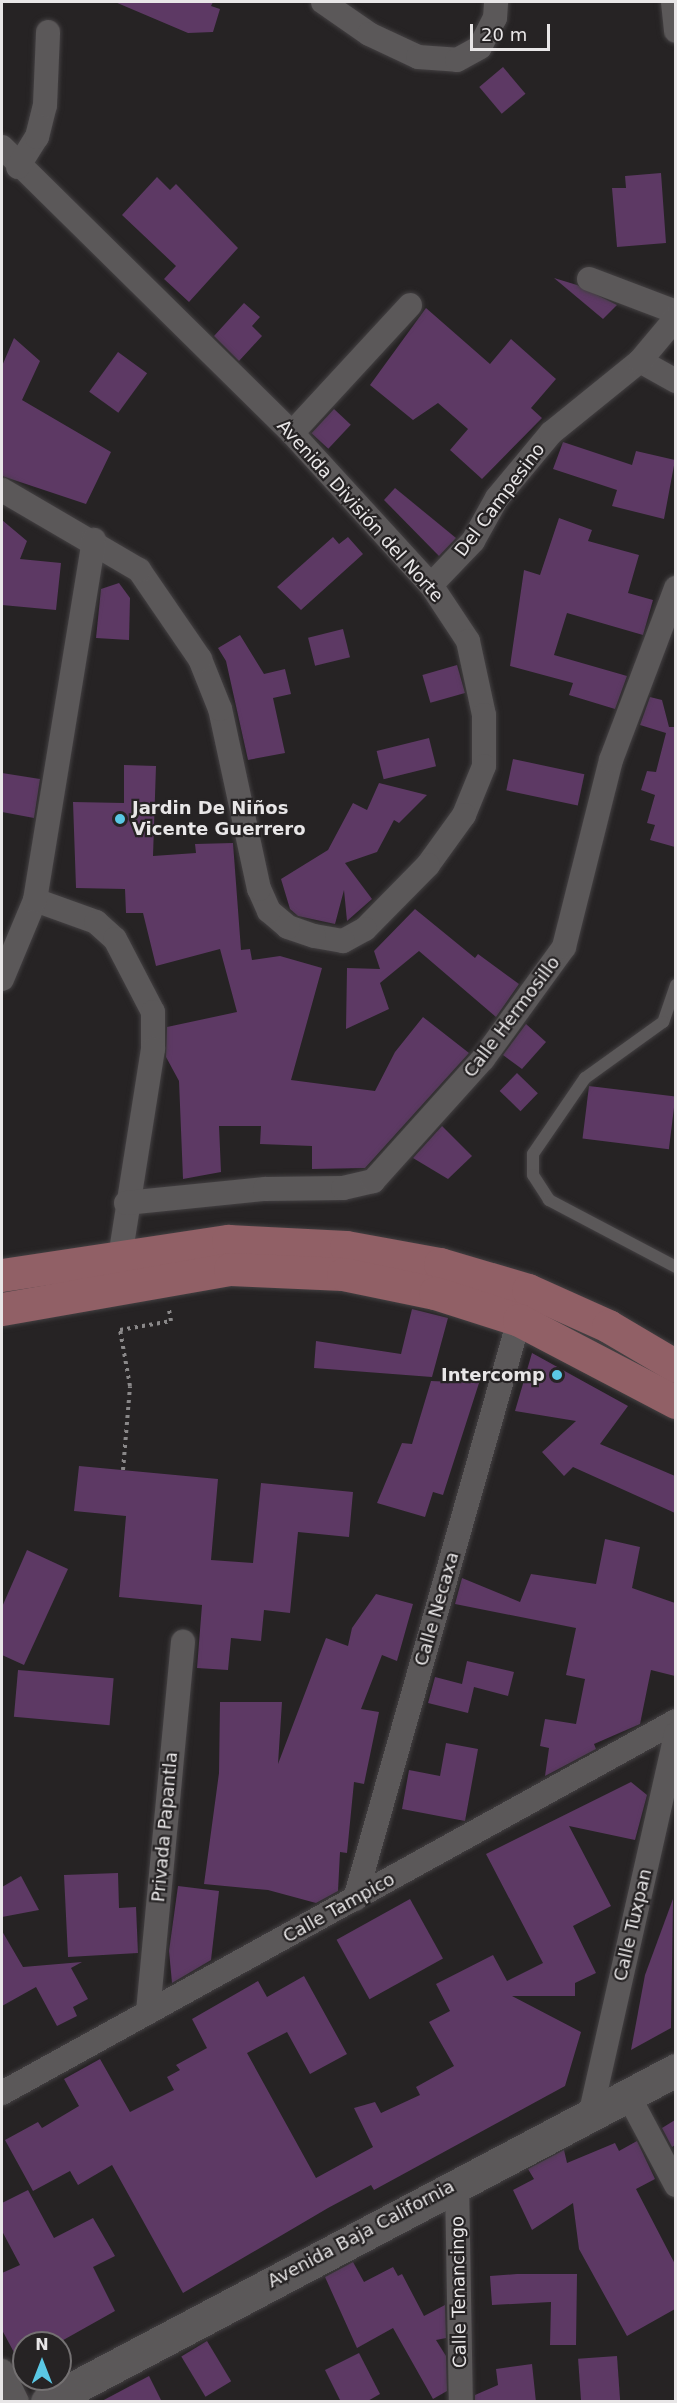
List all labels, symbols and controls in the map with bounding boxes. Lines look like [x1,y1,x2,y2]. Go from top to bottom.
scale bar [473,12,552,50]
text: 20 m [481,24,527,45]
street label: Avenida División del Norte [272,415,448,607]
street label: Del Campesino [450,439,550,561]
place label: Jardin De Niños Vicente Guerrero [132,798,306,840]
marker: Jardin De Niños Vicente Guerrero [113,812,127,826]
street label: Calle Hermosillo [459,952,565,1082]
place label: Intercomp [441,1364,545,1386]
marker: Intercomp [550,1368,564,1382]
street label: Calle Necaxa [410,1550,464,1668]
street label: Privada Papantla [148,1751,182,1903]
street label: Calle Tuxpan [610,1867,656,1983]
street label: Calle Tampico [279,1868,399,1948]
street label: Avenida Baja California [264,2176,458,2292]
street label: Calle Tenancingo [447,2216,471,2368]
north arrow [12,2331,72,2391]
text: N [35,2335,49,2354]

